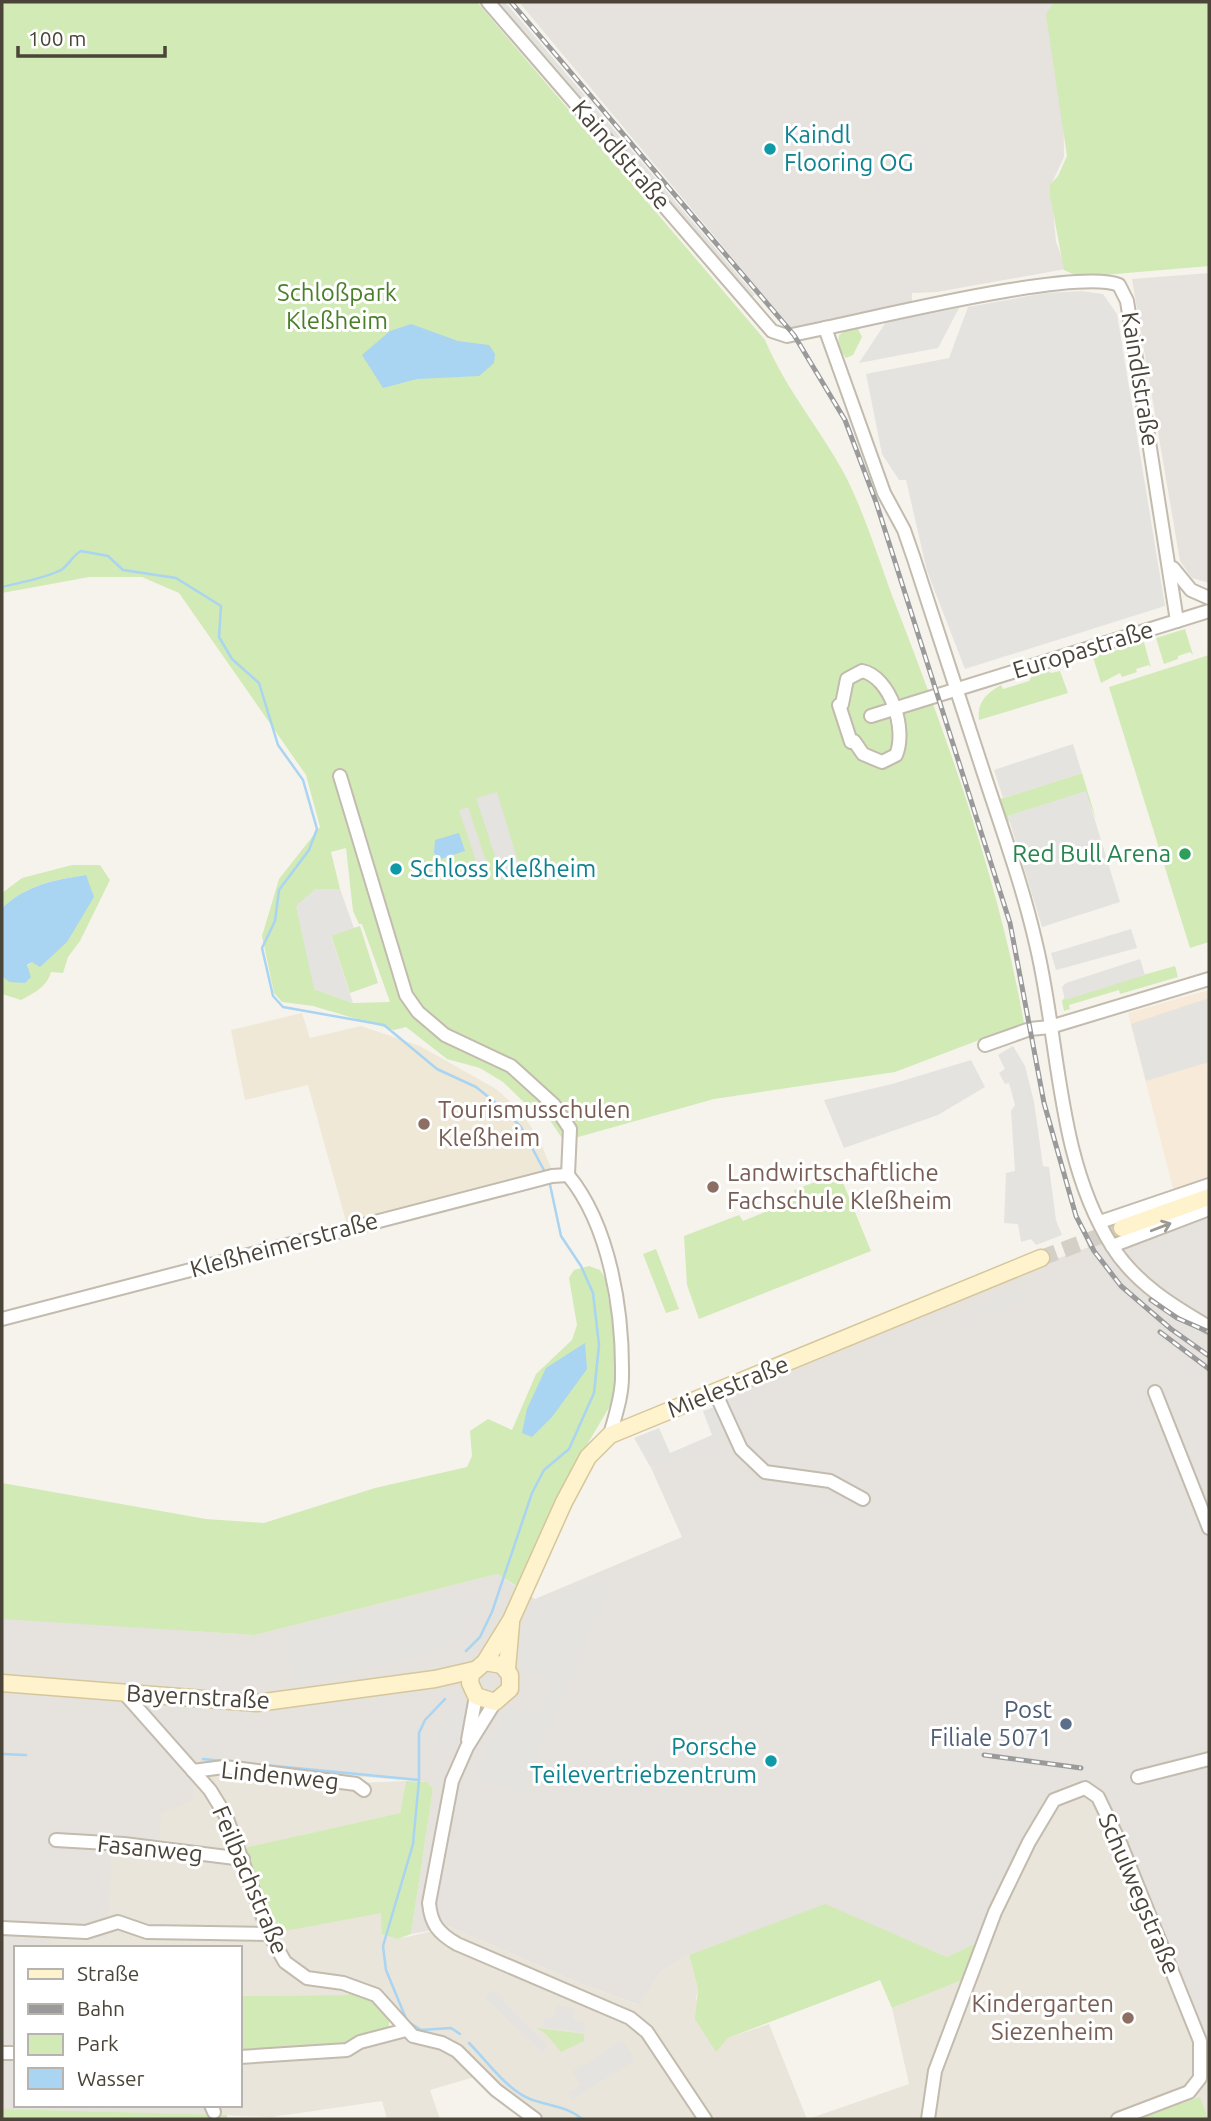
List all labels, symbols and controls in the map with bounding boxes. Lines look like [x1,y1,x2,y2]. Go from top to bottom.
scale bar [18,14,164,58]
text: 100 m [28,26,86,50]
street label: Kaindlstraße [567,95,676,215]
place label: Kaindl Flooring OG [784,121,913,176]
marker: Kaindl Flooring OG [762,141,778,157]
park label: Schloßpark Kleßheim [277,279,397,334]
street label: Kaindlstraße [1117,310,1164,448]
street label: Europastraße [1009,615,1156,684]
place label: Red Bull Arena [1012,840,1171,867]
marker: Red Bull Arena [1177,846,1193,862]
place label: Schloss Kleßheim [410,855,596,882]
marker: Schloss Kleßheim [388,861,404,877]
place label: Tourismusschulen Kleßheim [438,1096,630,1151]
marker: Tourismusschulen Kleßheim [416,1116,432,1132]
place label: Landwirtschaftliche Fachschule Kleßheim [727,1159,952,1214]
marker: Landwirtschaftliche Fachschule Kleßheim [705,1179,721,1195]
street label: Kleßheimerstraße [187,1206,381,1283]
one-way arrow [1149,1220,1171,1233]
street label: Mielestraße [663,1350,792,1423]
street label: Bayernstraße [125,1679,271,1714]
place label: Post Filiale 5071 [930,1696,1053,1751]
marker: Post Filiale 5071 [1058,1716,1074,1732]
place label: Porsche Teilevertriebzentrum [530,1733,757,1788]
marker: Porsche Teilevertriebzentrum [763,1753,779,1769]
street label: Lindenweg [220,1756,340,1795]
street label: Feilbachstraße [207,1802,294,1958]
street label: Schulwegstraße [1093,1809,1185,1978]
street label: Fasanweg [96,1830,204,1867]
legend [14,1946,242,2107]
text: Straße [77,1961,139,1985]
place label: Kindergarten Siezenheim [971,1990,1114,2045]
text: Bahn [77,1996,125,2020]
marker: Kindergarten Siezenheim [1120,2010,1136,2026]
text: Park [77,2031,119,2055]
text: Wasser [77,2066,145,2090]

